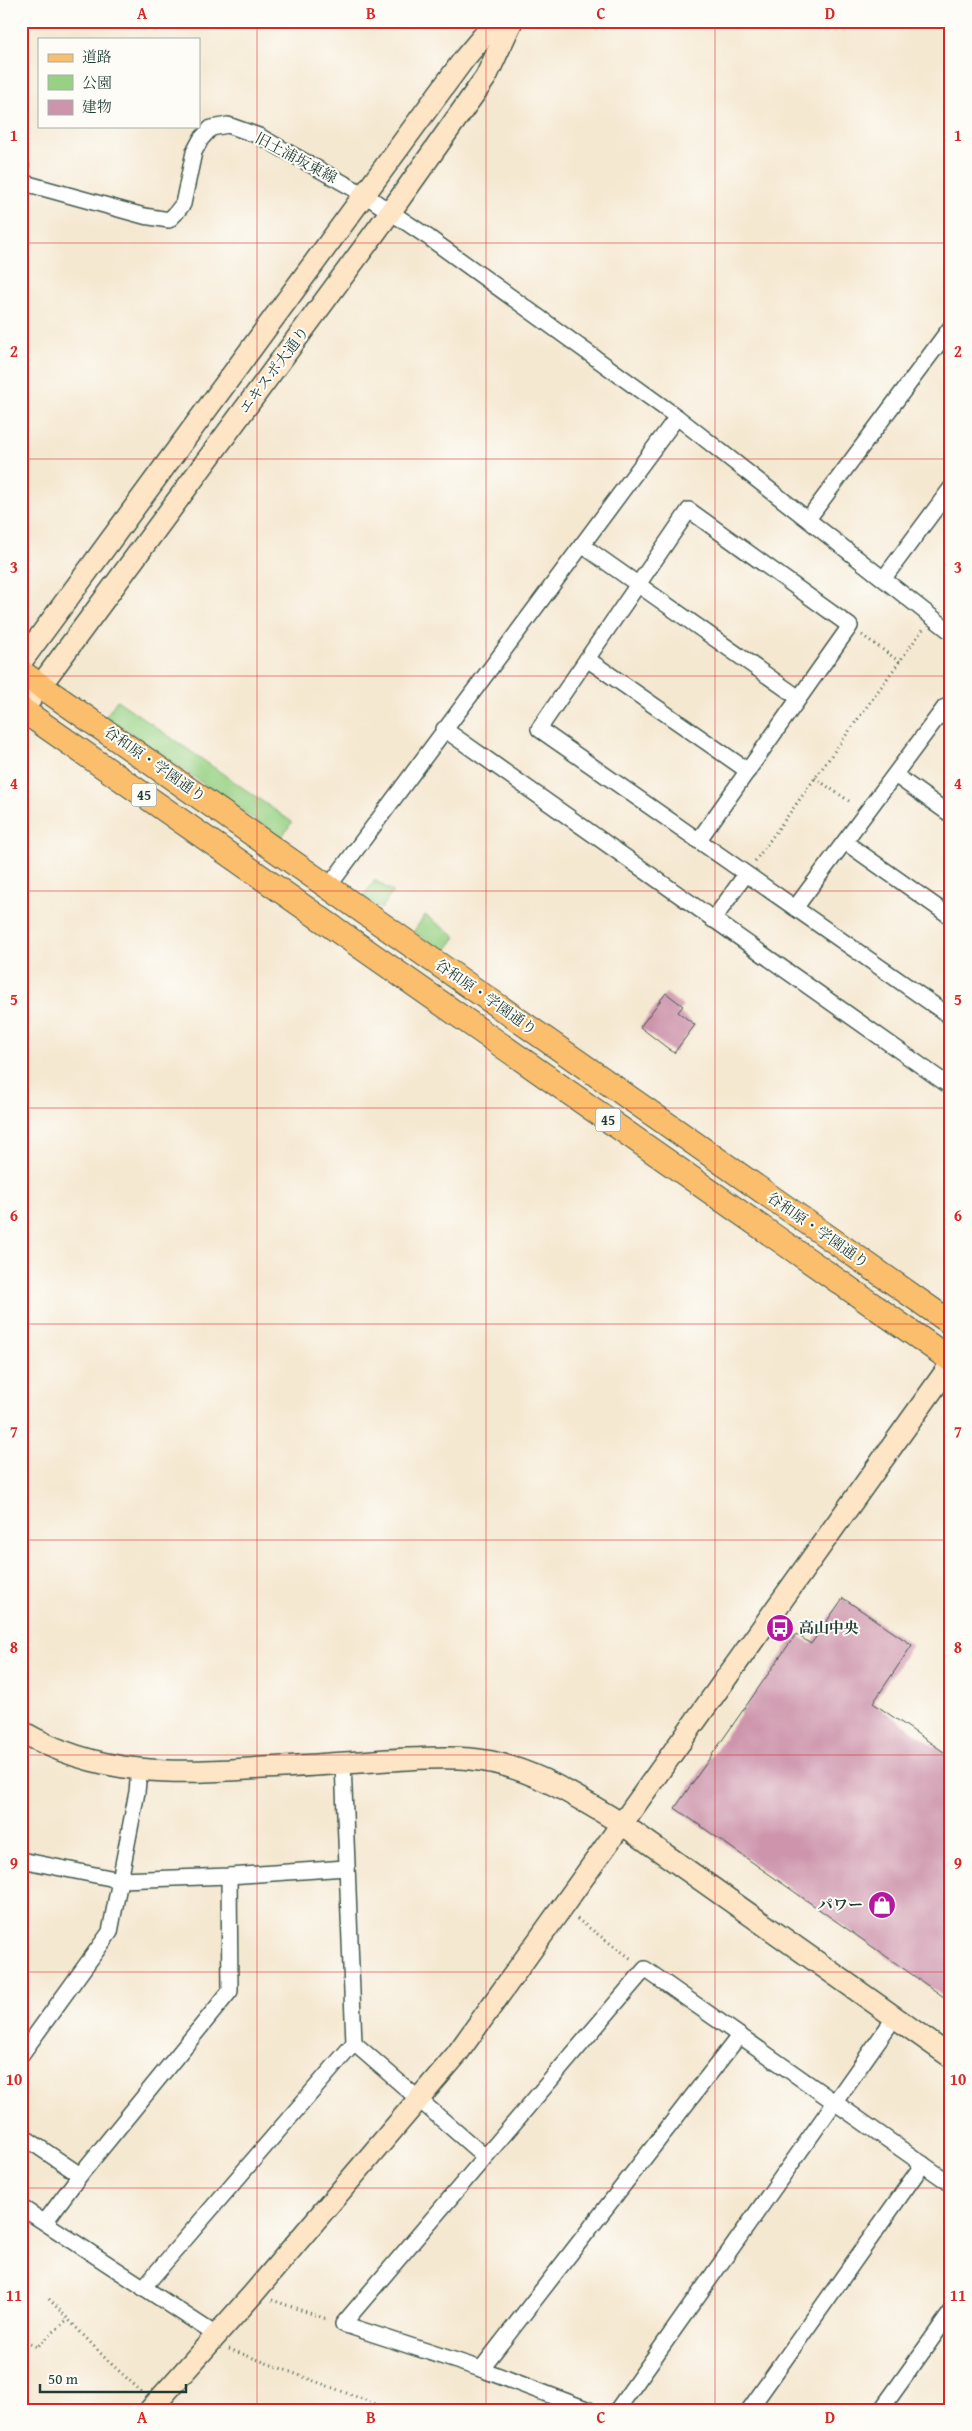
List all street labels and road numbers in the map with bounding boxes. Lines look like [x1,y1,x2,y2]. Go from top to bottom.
street label: 旧土浦坂東線 [252,127,341,188]
street label: エキスポ大通り [234,322,313,418]
street label: 谷和原・学園通り [100,721,210,807]
road number: 45 [132,784,156,806]
street label: 谷和原・学園通り [431,954,541,1040]
road number: 45 [596,1108,620,1132]
street label: 谷和原・学園通り [763,1187,873,1273]

